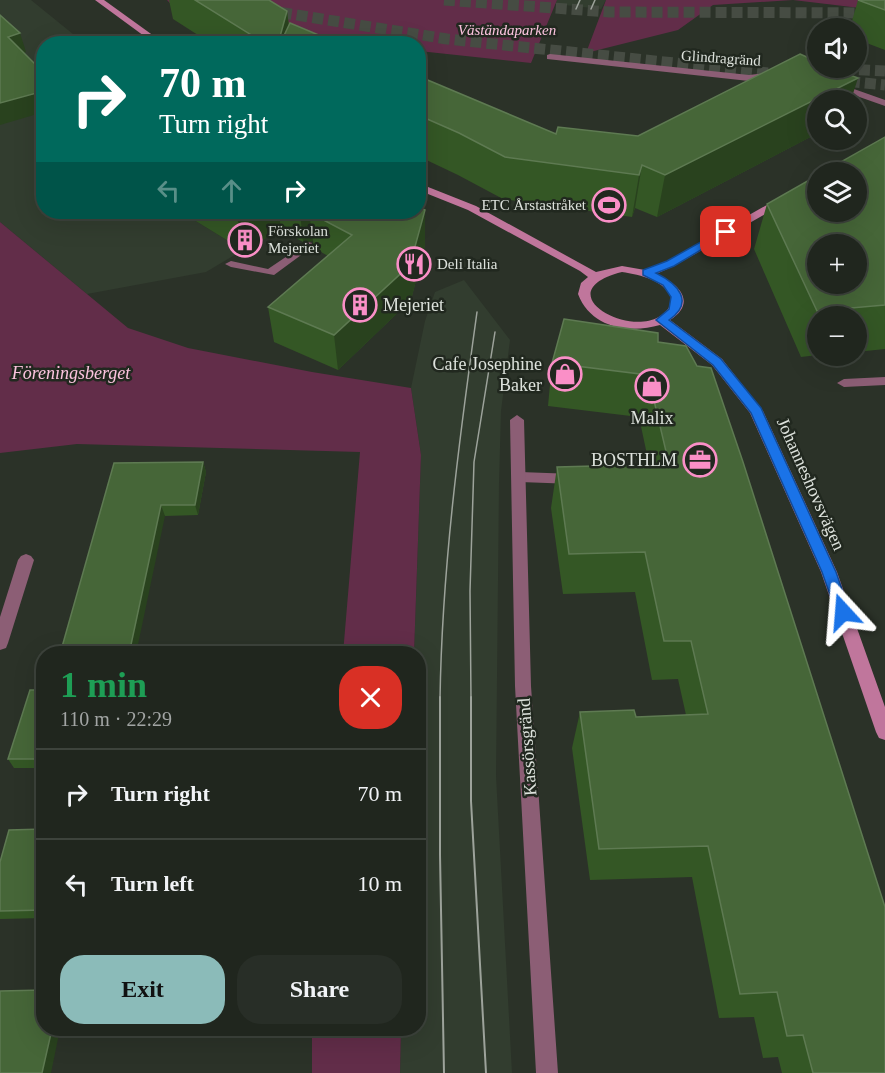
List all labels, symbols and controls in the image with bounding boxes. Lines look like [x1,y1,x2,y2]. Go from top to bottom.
map controls [807,18,867,366]
button: sound [807,18,867,78]
park label: Väständaparken [458,22,556,38]
street label: Glindragränd [681,47,762,69]
icon: right [60,60,138,138]
text: 70 m [159,60,247,106]
button: search [807,90,867,150]
text: Turn right [159,109,268,139]
button: layers [807,162,867,222]
icon: left [152,174,185,207]
icon: ahead [215,174,248,207]
icon: right [278,174,311,207]
sports icon: ETC Årstastråket [591,187,627,223]
place label: ETC Årstastråket [481,197,587,213]
pin [700,206,751,257]
icon: arrive [709,215,742,248]
building icon: Förskolan Mejeriet [227,222,263,258]
place label: Förskolan Mejeriet [268,223,329,256]
button: + [807,234,867,294]
restaurant icon: Deli Italia [396,246,432,282]
place label: Deli Italia [437,256,498,272]
building icon: Mejeriet [342,287,378,323]
place label: Mejeriet [383,295,444,315]
button: − [807,306,867,366]
place label: Cafe Josephine Baker [433,354,542,395]
shop icon: Cafe Josephine Baker [547,356,583,392]
park label: Föreningsberget [11,363,131,383]
shop icon: Malix [634,368,670,404]
place label: Malix [631,408,674,428]
street label: Johanneshovsvägen [773,415,849,553]
office icon: BOSTHLM [682,442,718,478]
place label: BOSTHLM [591,450,677,470]
position arrow [811,580,875,644]
text: 1 min [60,665,147,705]
button: close [339,666,402,729]
street label: Kassörsgränd [514,697,540,797]
text: 110 m · 22:29 [60,708,172,730]
icon: right [60,778,93,811]
text: Turn right [111,781,210,806]
text: 70 m [357,781,402,806]
icon: left [60,868,93,901]
text: Turn left [111,871,194,896]
text: 10 m [357,871,402,896]
button: Exit [60,955,225,1024]
button: Share [237,955,402,1024]

